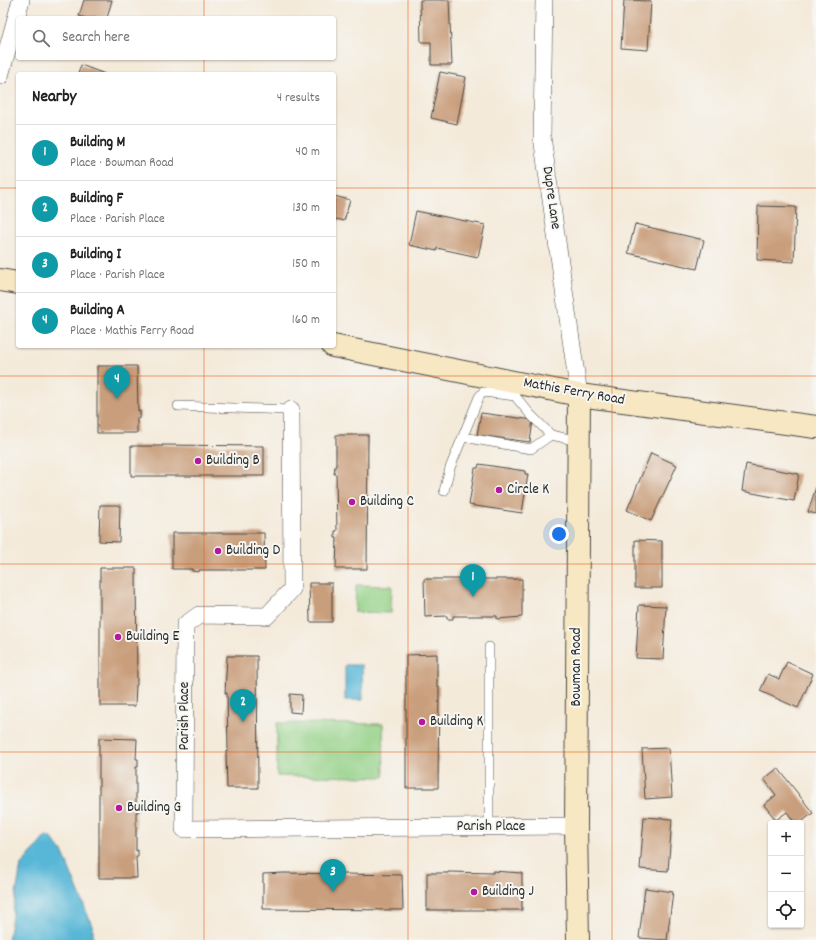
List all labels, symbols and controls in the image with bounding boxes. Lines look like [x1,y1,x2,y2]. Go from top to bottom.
search box [16,16,336,60]
icon: search [30,27,52,49]
text: Search here [62,27,130,49]
text: Nearby [32,86,76,110]
text: 4 results [277,89,320,108]
text: Building M [70,132,125,154]
text: 1 [44,143,46,162]
text: 40 m [296,143,320,162]
text: Place · Bowman Road [70,154,174,173]
street label: Dupre Lane [536,165,566,231]
text: Building F [70,188,123,210]
text: 2 [42,199,48,218]
text: 130 m [292,199,320,218]
text: Place · Parish Place [70,210,165,229]
text: Building I [70,244,121,266]
text: 3 [42,255,48,274]
text: 150 m [292,255,320,274]
text: Place · Parish Place [70,266,165,285]
text: Building A [70,300,125,322]
text: 4 [42,311,48,330]
text: 160 m [292,311,320,330]
text: Place · Mathis Ferry Road [70,322,194,341]
pin: 4 [104,366,130,399]
street label: Mathis Ferry Road [522,372,626,412]
place label: Building B [206,450,260,472]
marker: Building B [193,456,203,466]
place label: Circle K [507,479,549,501]
marker: Circle K [494,485,504,495]
place label: Building C [360,491,414,513]
marker: Building C [347,497,357,507]
your location [549,524,569,544]
place label: Building D [226,540,281,562]
marker: Building D [213,546,223,556]
pin: 1 [460,564,486,597]
place label: Building E [126,626,180,648]
street label: Bowman Road [566,627,588,707]
marker: Building E [113,632,123,642]
street label: Parish Place [174,681,196,750]
pin: 2 [230,689,256,722]
place label: Building K [430,711,484,733]
marker: Building K [417,717,427,727]
place label: Building G [127,797,181,819]
marker: Building G [114,803,124,813]
street label: Parish Place [457,816,526,838]
map controls [768,820,804,928]
button: + [768,820,804,856]
button: − [768,856,804,892]
pin: 3 [320,859,346,892]
place label: Building J [482,881,534,903]
marker: Building J [469,887,479,897]
button: locate [768,892,804,928]

